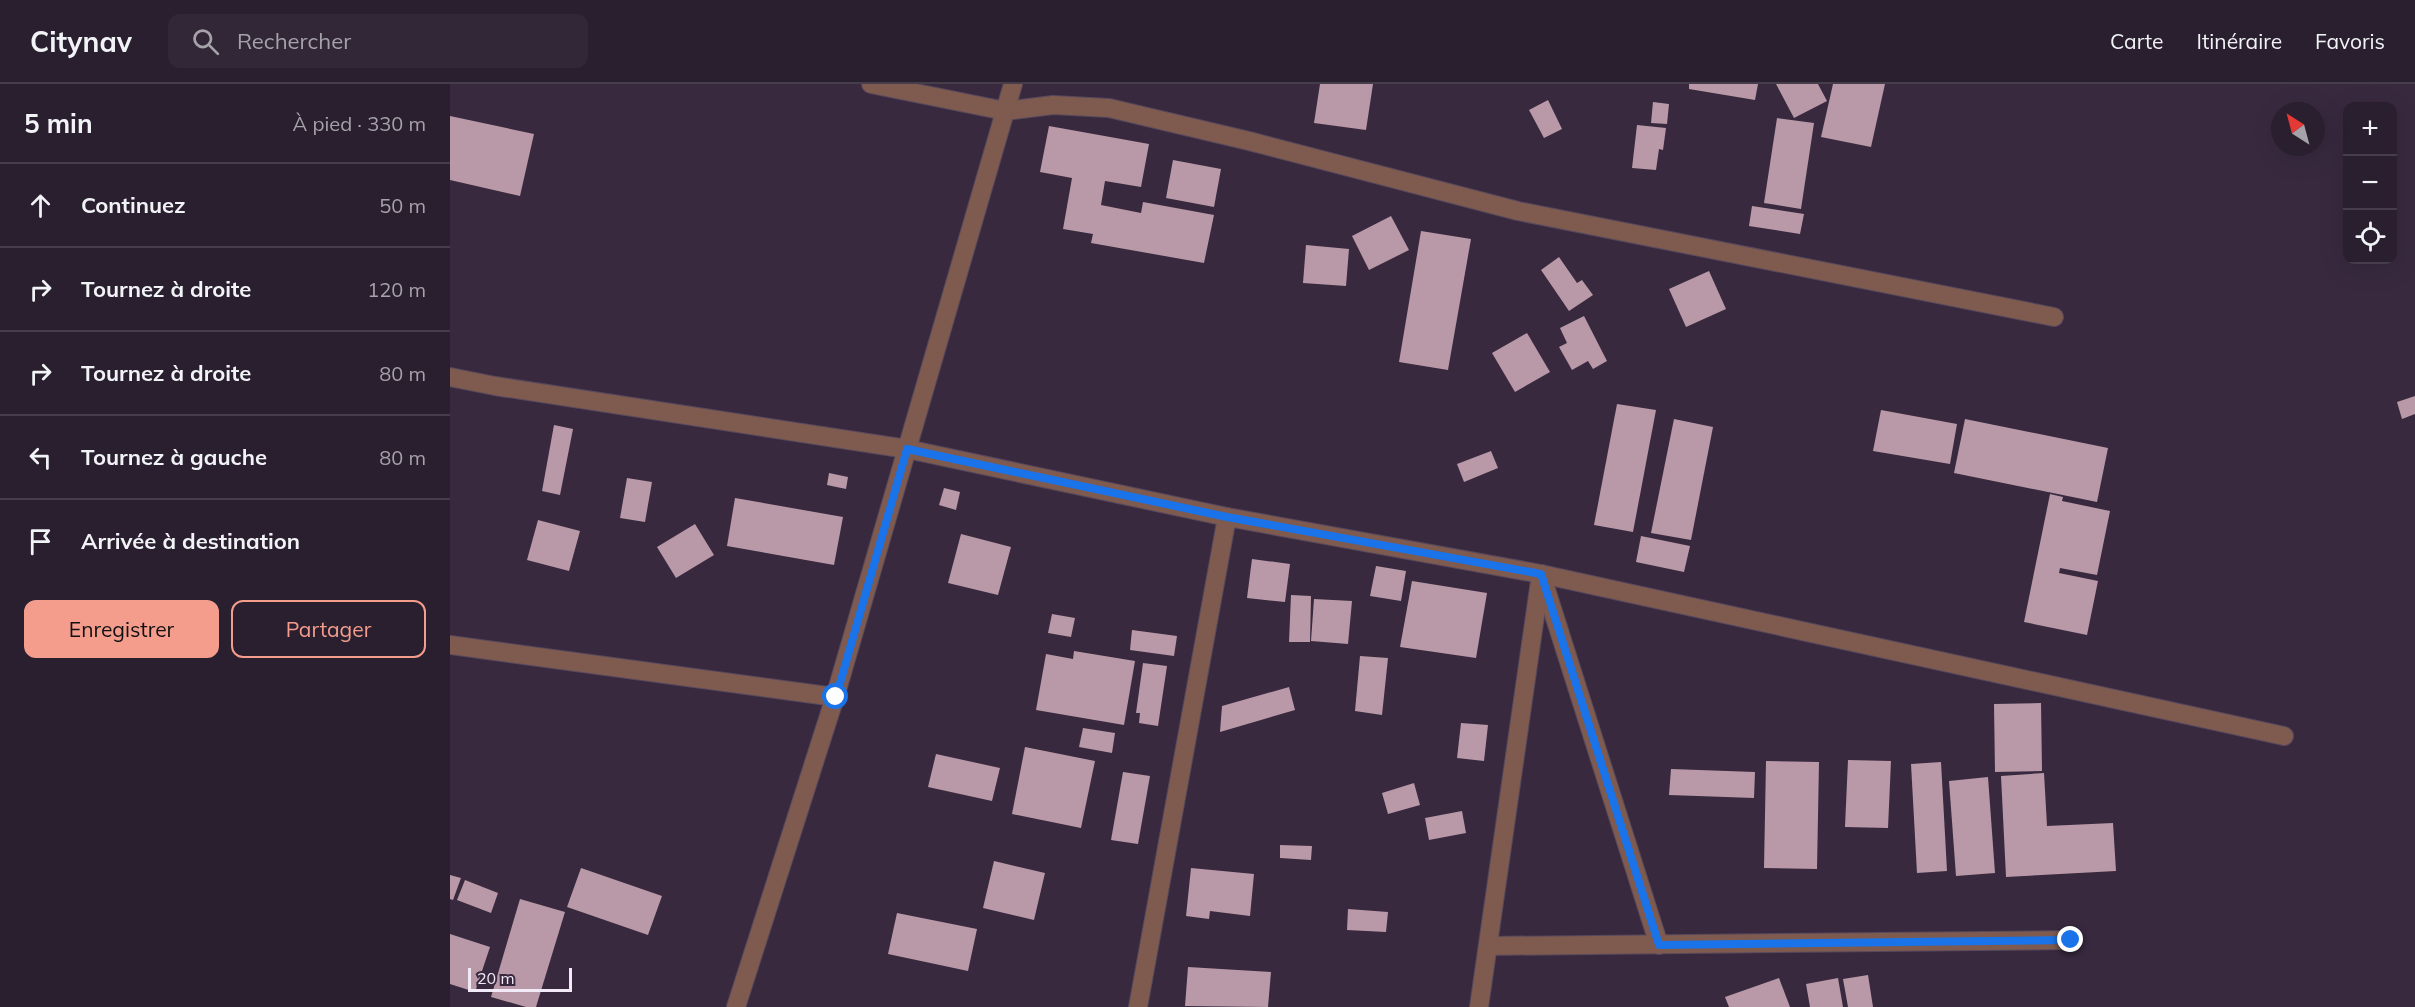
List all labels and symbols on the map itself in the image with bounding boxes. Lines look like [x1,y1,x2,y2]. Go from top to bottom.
north arrow [2271,102,2325,156]
route start [822,683,848,709]
route end [2057,926,2083,952]
scale bar [468,965,572,992]

